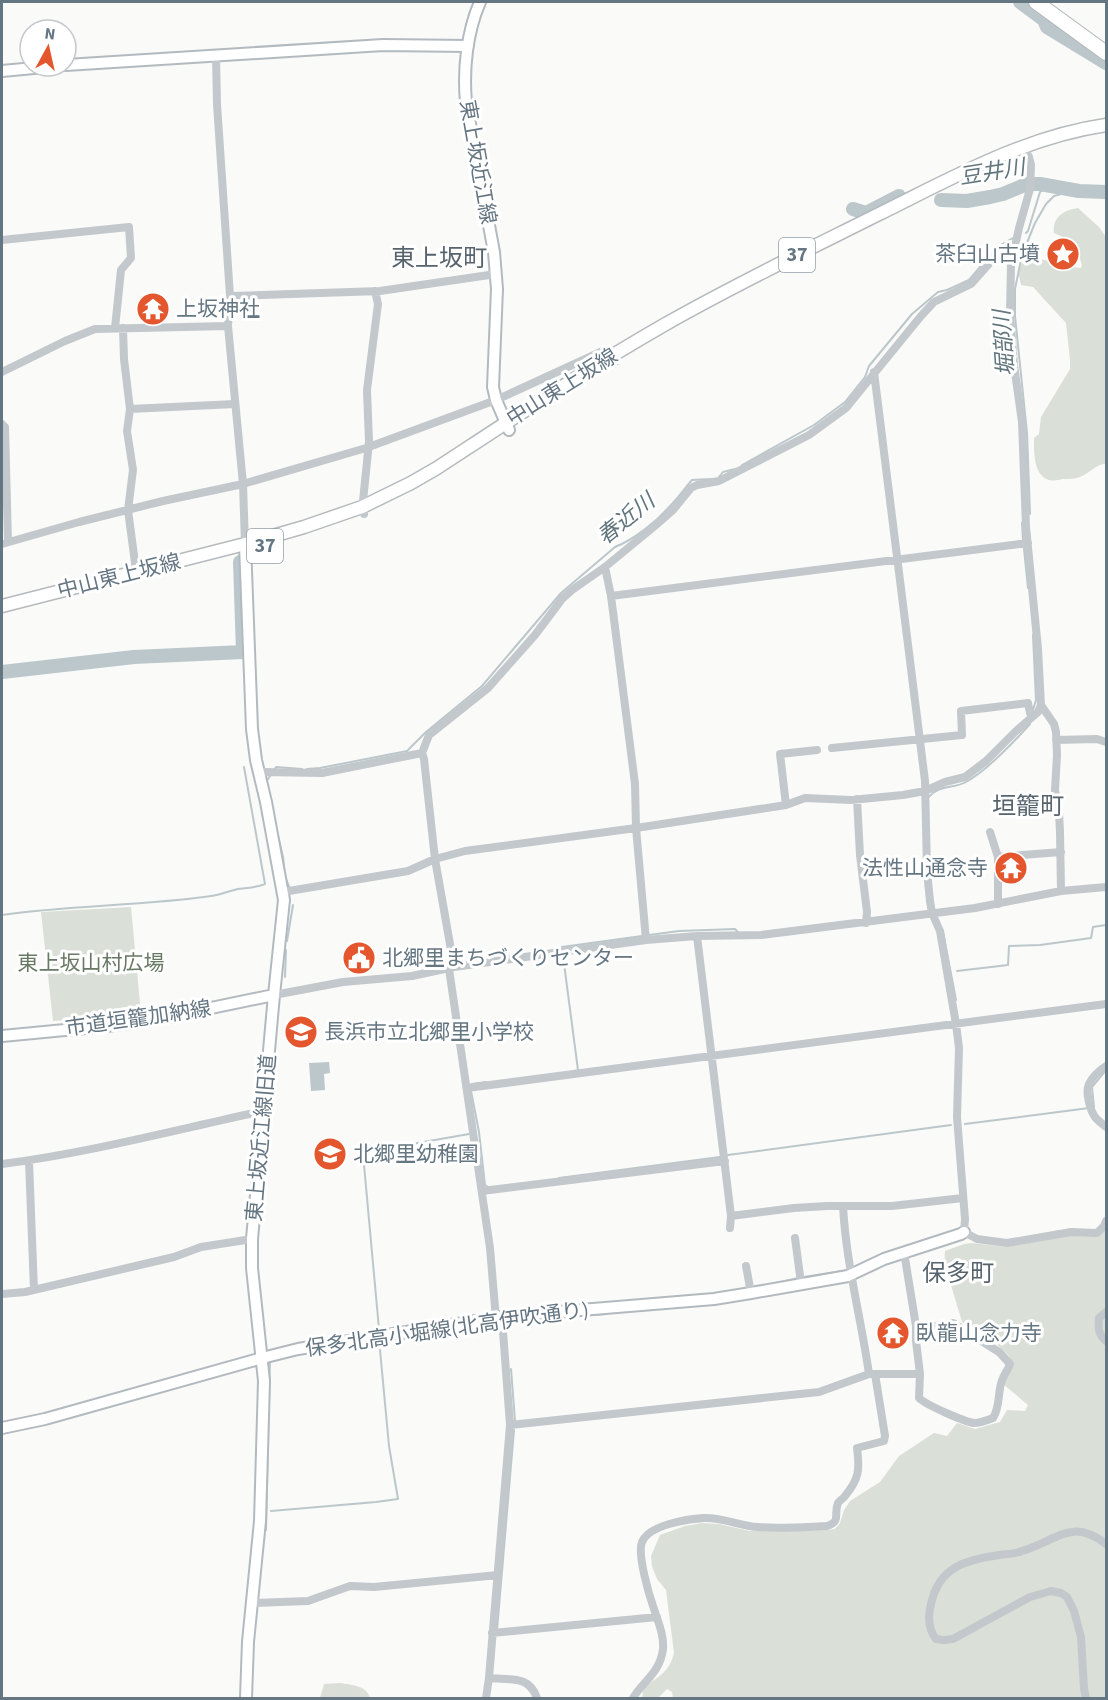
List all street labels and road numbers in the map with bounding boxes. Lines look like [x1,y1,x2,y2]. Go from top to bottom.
street label: 東上坂近江線 [452,97,504,227]
road number: 37 [779,238,815,272]
street label: 中山東上坂線 [501,341,623,433]
road number: 37 [247,529,283,563]
street label: 中山東上坂線 [54,546,184,606]
street label: 市道垣籠加納線 [63,993,213,1043]
street label: 東上坂近江線旧道 [239,1053,283,1223]
street label: 保多北高小堀線(北高伊吹通り) [303,1294,591,1364]

